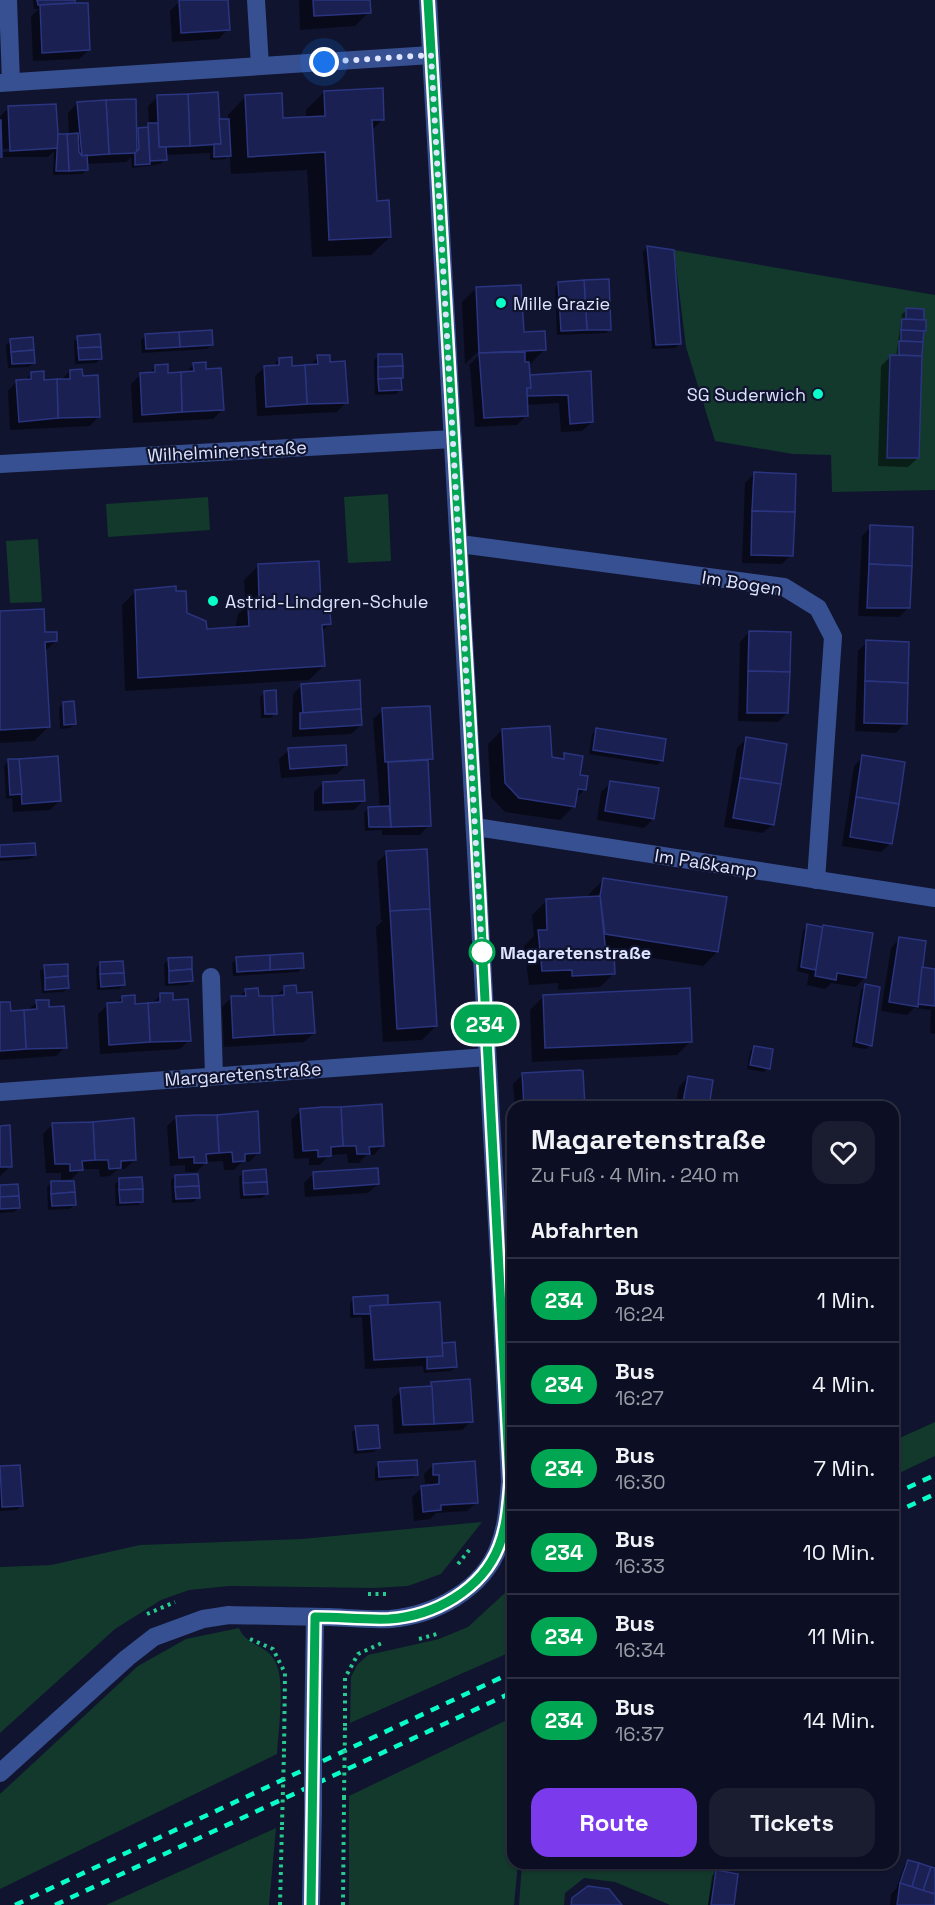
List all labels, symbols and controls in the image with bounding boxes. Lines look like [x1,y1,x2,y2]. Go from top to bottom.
your location [309,47,339,77]
place label: Mille Grazie [513,292,610,315]
marker: Mille Grazie [494,296,508,310]
place label: SG Suderwich [687,383,806,406]
marker: SG Suderwich [811,387,825,401]
street label: Wilhelminenstraße [147,435,307,467]
street label: Im Bogen [700,565,784,601]
place label: Astrid-Lindgren-Schule [225,590,428,613]
marker: Astrid-Lindgren-Schule [206,594,220,608]
street label: Im Paßkamp [653,844,759,882]
marker: Magaretenstraße [469,939,495,965]
place label: Magaretenstraße [500,941,651,964]
line badge: 234 [450,1004,520,1044]
text: 234 [466,1011,504,1038]
street label: Margaretenstraße [164,1057,322,1091]
text: Magaretenstraße [531,1121,766,1157]
button: heart [812,1121,875,1184]
text: Zu Fuß · 4 Min. · 240 m [531,1162,739,1188]
text: Abfahrten [531,1216,639,1244]
text: Bus [615,1273,655,1301]
text: 1 Min. [817,1286,875,1314]
text: 234 [545,1287,583,1314]
text: 16:24 [615,1301,665,1327]
text: Bus [615,1357,655,1385]
text: 4 Min. [812,1370,875,1398]
text: 234 [545,1371,583,1398]
text: 16:27 [615,1385,664,1411]
text: Bus [615,1441,655,1469]
text: 7 Min. [813,1454,875,1482]
text: 234 [545,1455,583,1482]
text: 16:30 [615,1469,666,1495]
text: Bus [615,1525,655,1553]
text: 10 Min. [803,1538,875,1566]
text: 234 [545,1539,583,1566]
text: 16:33 [615,1553,665,1579]
text: Bus [615,1609,655,1637]
text: 11 Min. [807,1622,875,1650]
text: 234 [545,1623,583,1650]
text: 16:34 [615,1637,665,1663]
text: Bus [615,1693,655,1721]
text: 14 Min. [803,1706,875,1734]
text: 234 [545,1707,583,1734]
text: 16:37 [615,1721,664,1747]
button: Route [531,1788,697,1857]
button: Tickets [709,1788,875,1857]

